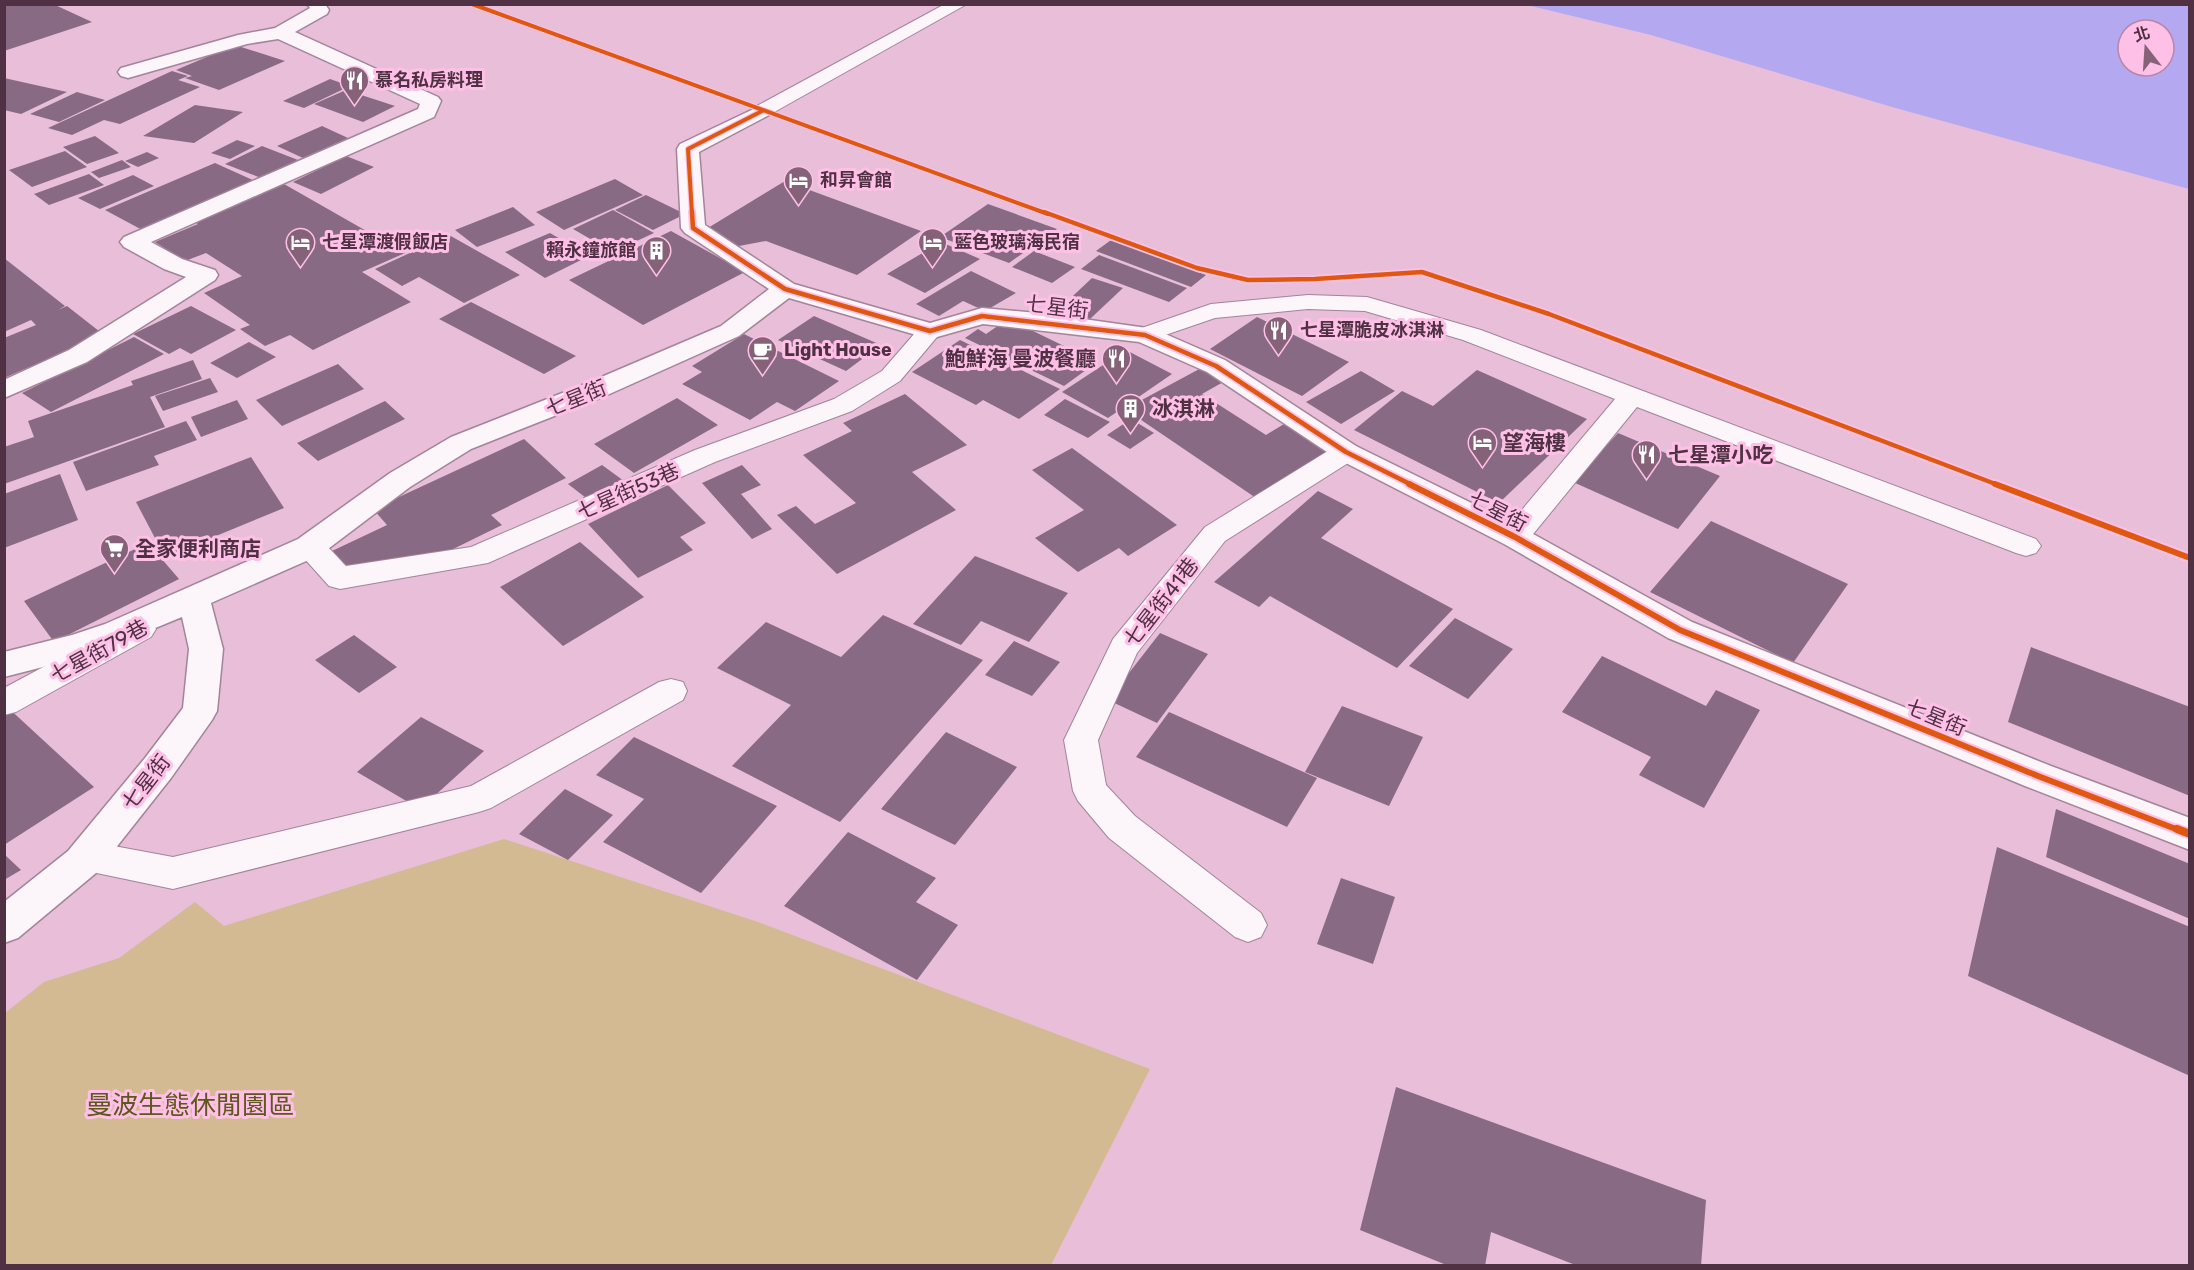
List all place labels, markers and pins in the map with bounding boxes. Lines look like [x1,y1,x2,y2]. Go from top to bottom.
restaurant icon: 慕名私房料理 [338,64,370,106]
place label: 慕名私房料理 [375,69,483,91]
hotel icon: 和昇會館 [783,164,815,206]
place label: 和昇會館 [820,169,892,191]
hotel icon: 七星潭渡假飯店 [285,226,317,268]
hotel icon: 藍色玻璃海民宿 [917,226,949,268]
place label: 七星潭渡假飯店 [322,231,448,253]
place label: 藍色玻璃海民宿 [954,231,1080,253]
building icon: 賴永鐘旅館 [641,234,673,276]
place label: 賴永鐘旅館 [546,239,636,261]
restaurant icon: 七星潭脆皮冰淇淋 [1263,314,1295,356]
place label: 七星潭脆皮冰淇淋 [1300,319,1444,341]
cafe icon: Light House [747,334,779,376]
place label: Light House [784,339,892,361]
restaurant icon: 鮑鮮海 曼波餐廳 [1101,342,1133,384]
place label: 鮑鮮海 曼波餐廳 [945,346,1096,371]
building icon: 冰淇淋 [1115,392,1147,434]
place label: 冰淇淋 [1152,396,1215,421]
hotel icon: 望海樓 [1466,426,1498,468]
place label: 望海樓 [1503,430,1566,455]
restaurant icon: 七星潭小吃 [1631,438,1663,480]
place label: 七星潭小吃 [1668,442,1773,467]
supermarket icon: 全家便利商店 [98,532,130,574]
place label: 全家便利商店 [135,536,261,561]

